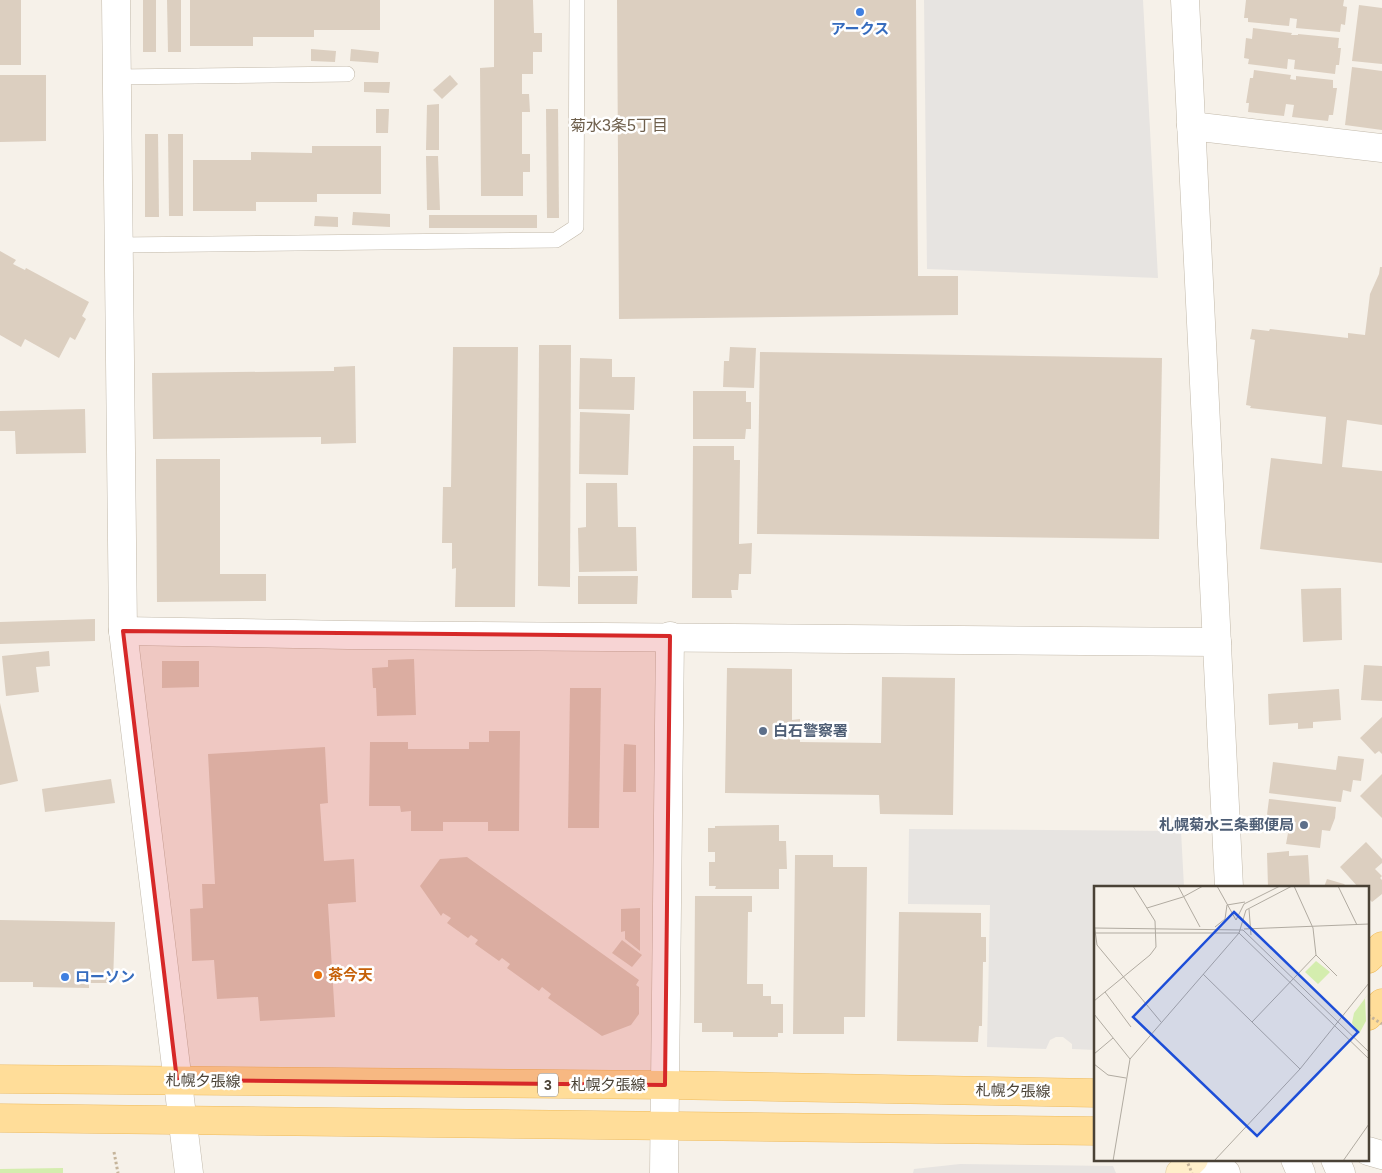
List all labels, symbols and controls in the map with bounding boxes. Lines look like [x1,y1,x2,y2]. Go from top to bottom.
marker: アークス [854,6,866,18]
place label: アークス [831,20,889,37]
district label: 菊水3条5丁目 [570,117,668,134]
place label: 白石警察署 [773,722,848,739]
marker: 白石警察署 [757,725,769,737]
place label: 札幌菊水三条郵便局 [1159,816,1294,833]
marker: 札幌菊水三条郵便局 [1298,819,1310,831]
inset map [1094,886,1370,1160]
place label: 茶今天 [328,966,373,983]
place label: ローソン [75,968,135,985]
marker: 茶今天 [312,969,324,981]
marker: ローソン [59,971,71,983]
street label: 札幌夕張線 [165,1071,241,1090]
road number: 3 [538,1074,558,1096]
street label: 札幌夕張線 [570,1076,646,1093]
street label: 札幌夕張線 [975,1081,1051,1100]

